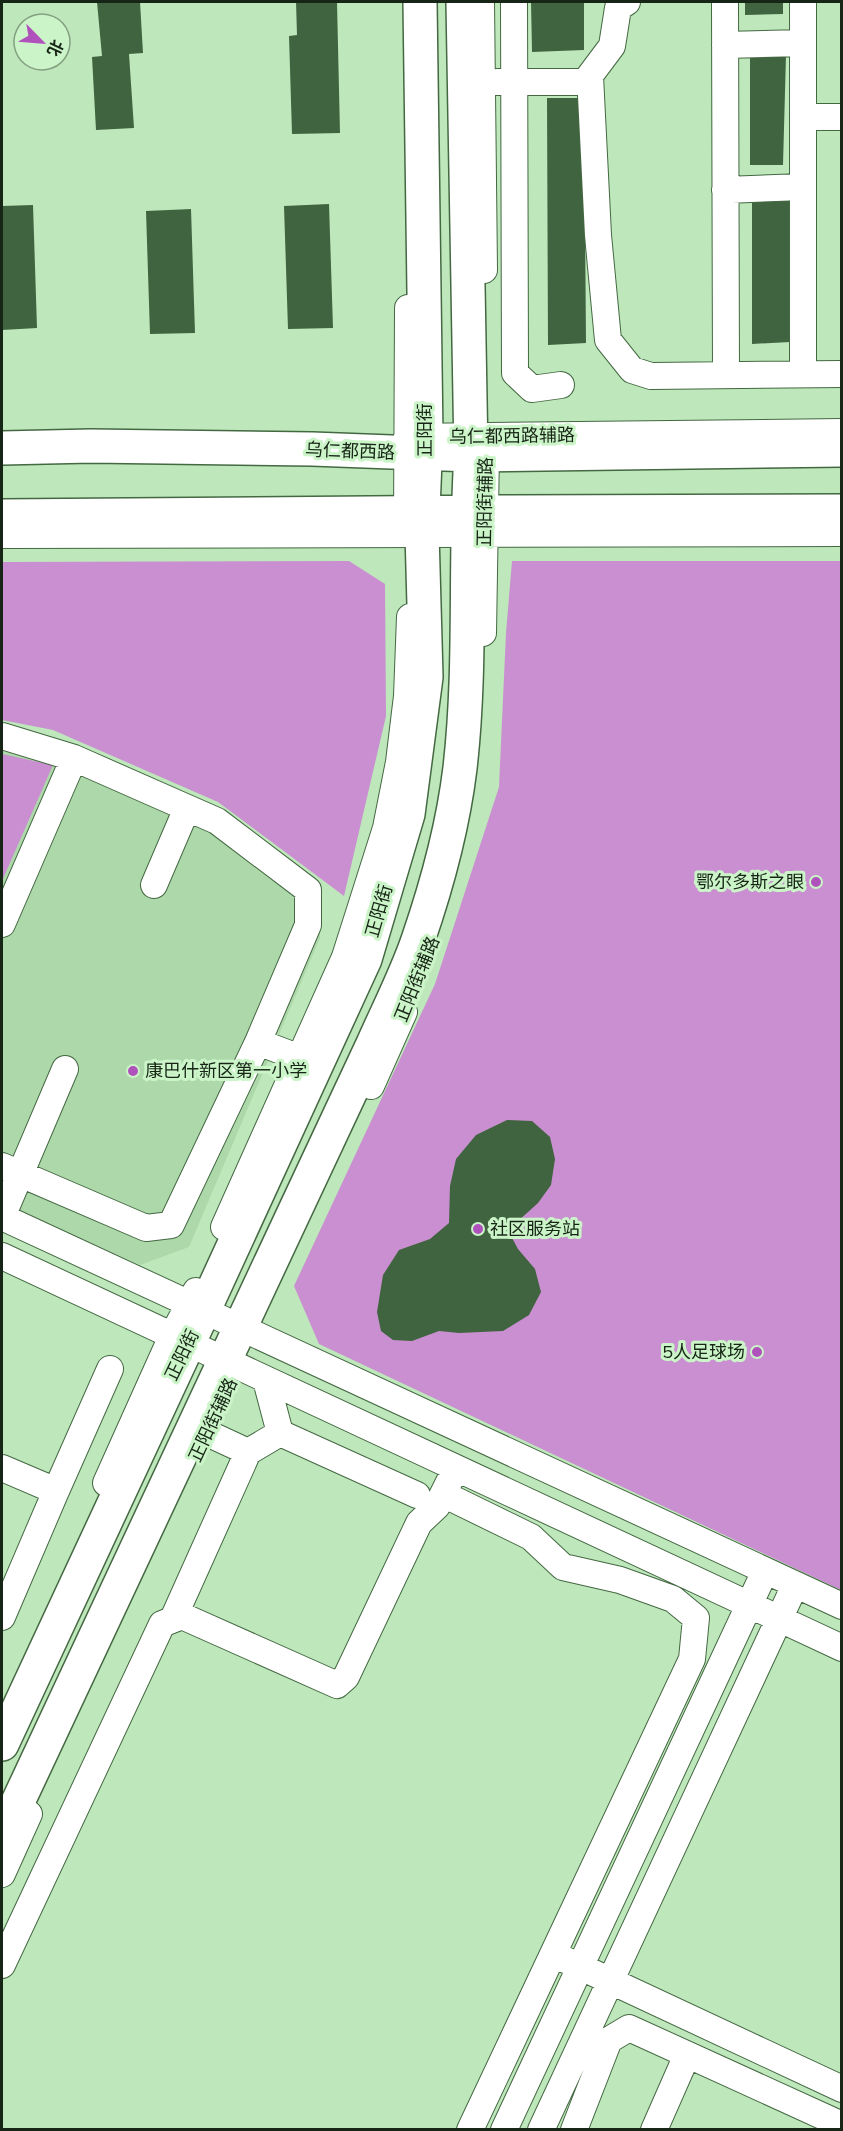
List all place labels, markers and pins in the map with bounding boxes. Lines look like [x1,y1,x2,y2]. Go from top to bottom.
place label: 鄂尔多斯之眼 [696,870,804,893]
marker: 鄂尔多斯之眼 [809,875,823,889]
place label: 康巴什新区第一小学 [145,1059,307,1082]
marker: 康巴什新区第一小学 [126,1064,140,1078]
place label: 社区服务站 [490,1217,580,1240]
marker: 社区服务站 [471,1222,485,1236]
place label: 5人足球场 [662,1340,745,1363]
marker: 5人足球场 [750,1345,764,1359]

